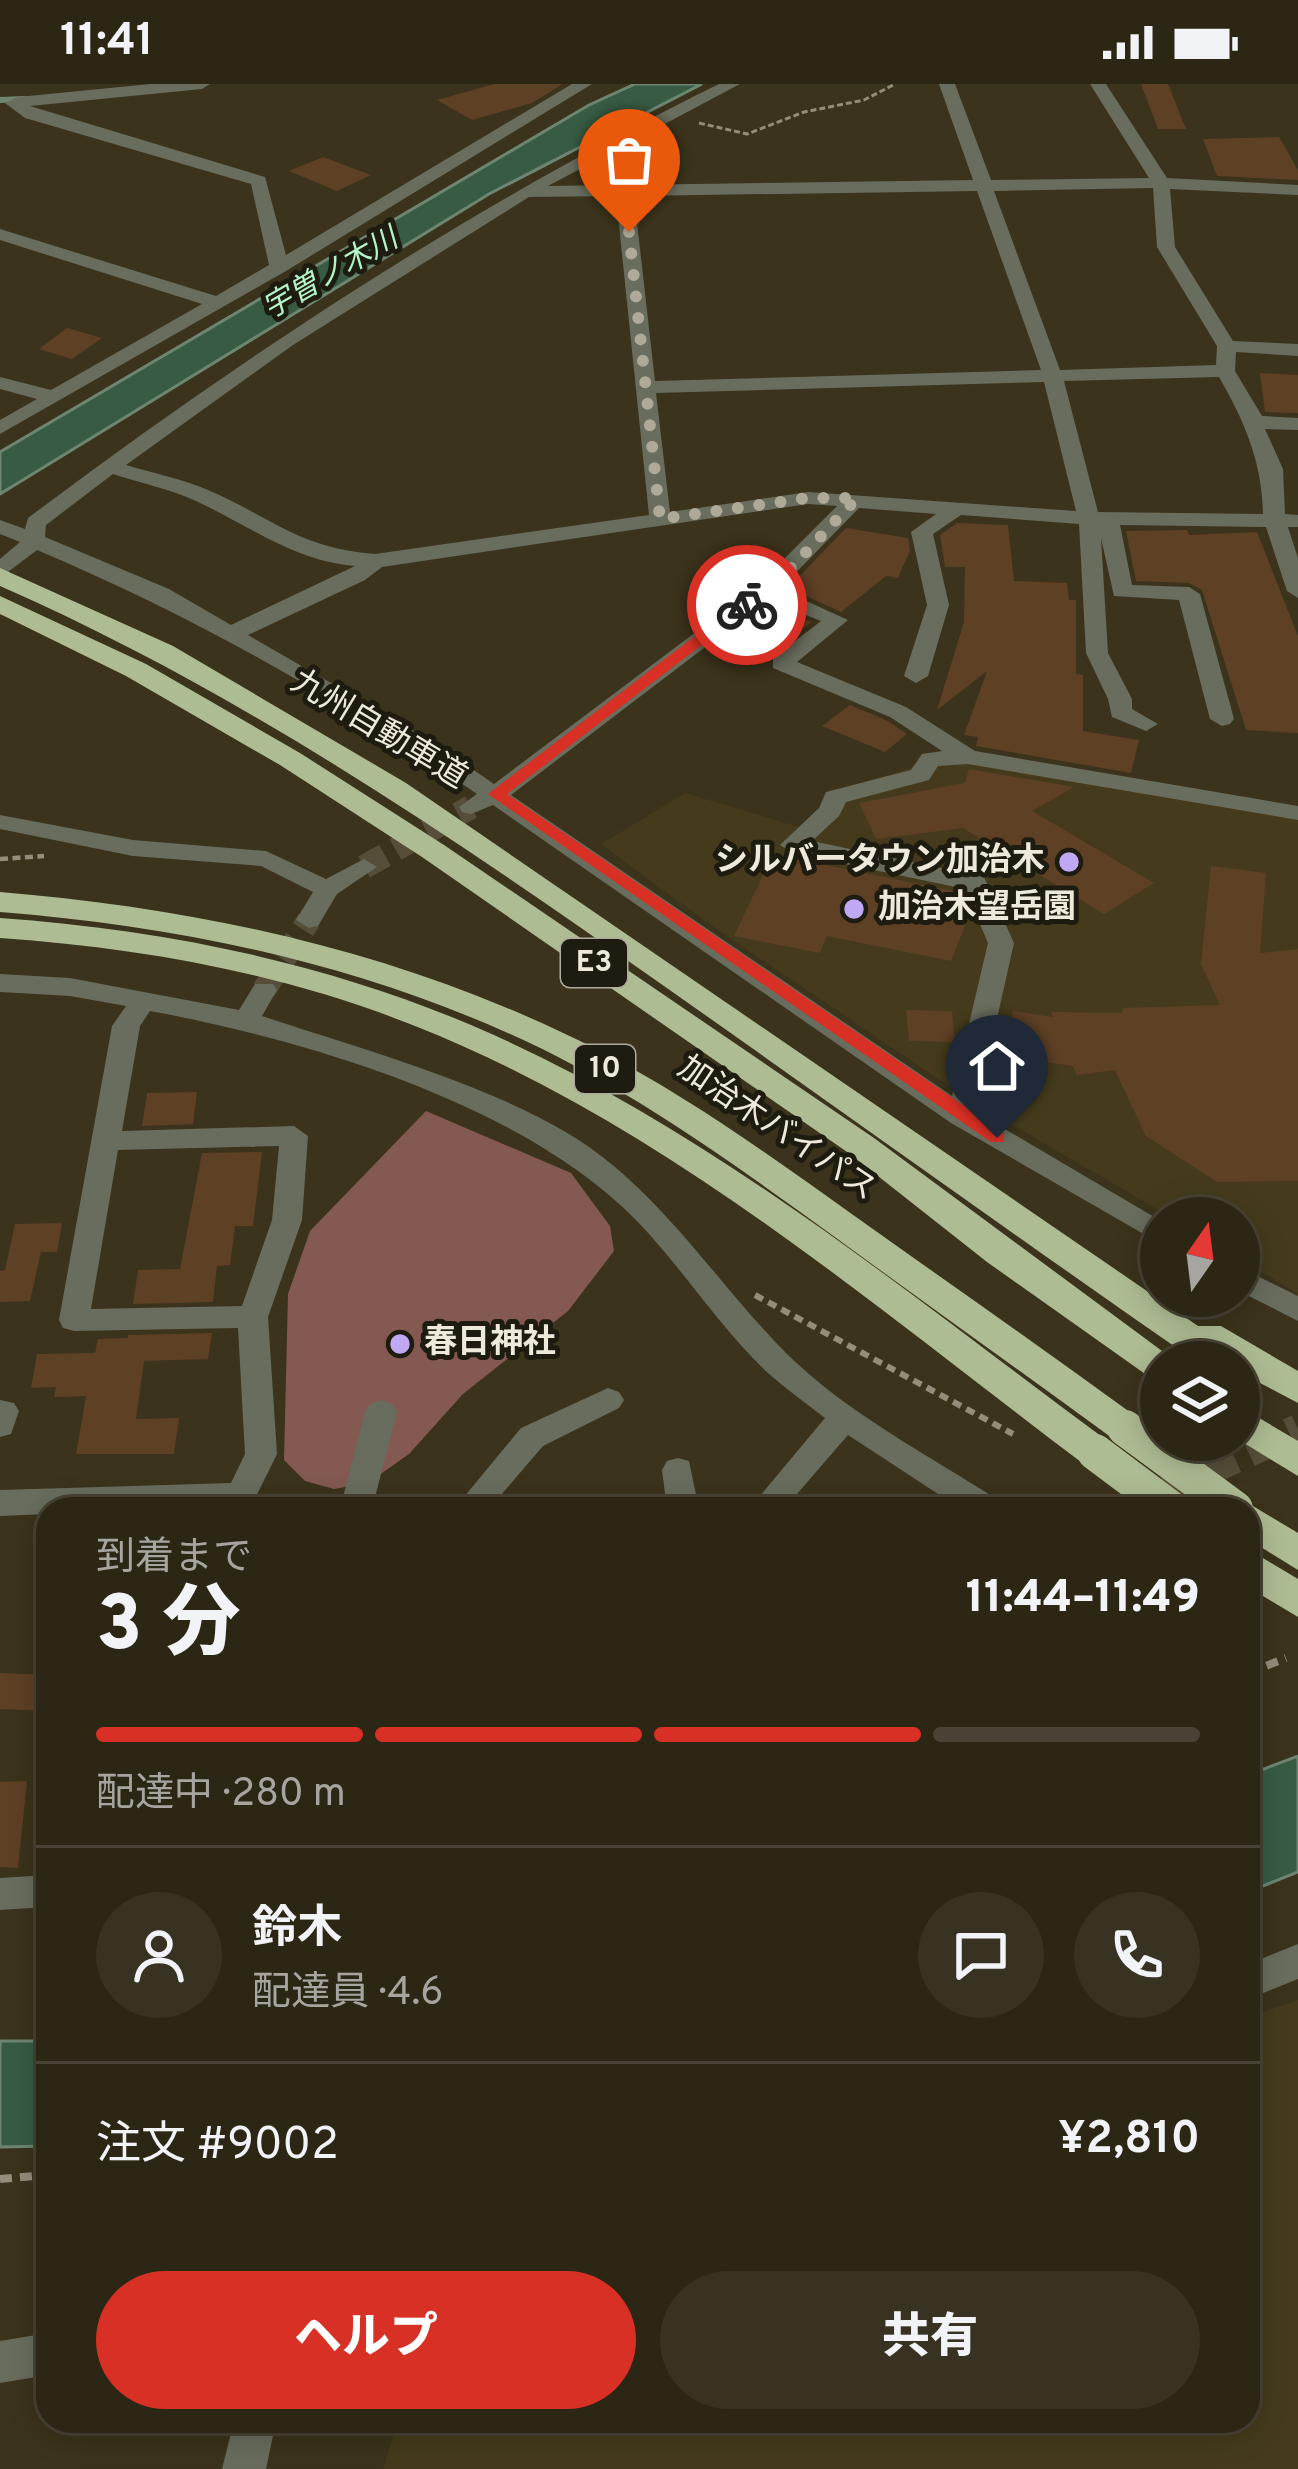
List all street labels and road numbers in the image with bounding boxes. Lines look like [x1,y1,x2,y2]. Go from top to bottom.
street label: 九州自動車道 [282,662,474,800]
road number: E3 [561,939,627,987]
road number: 10 [575,1045,635,1093]
street label: 加治木バイパス [669,1048,883,1212]

